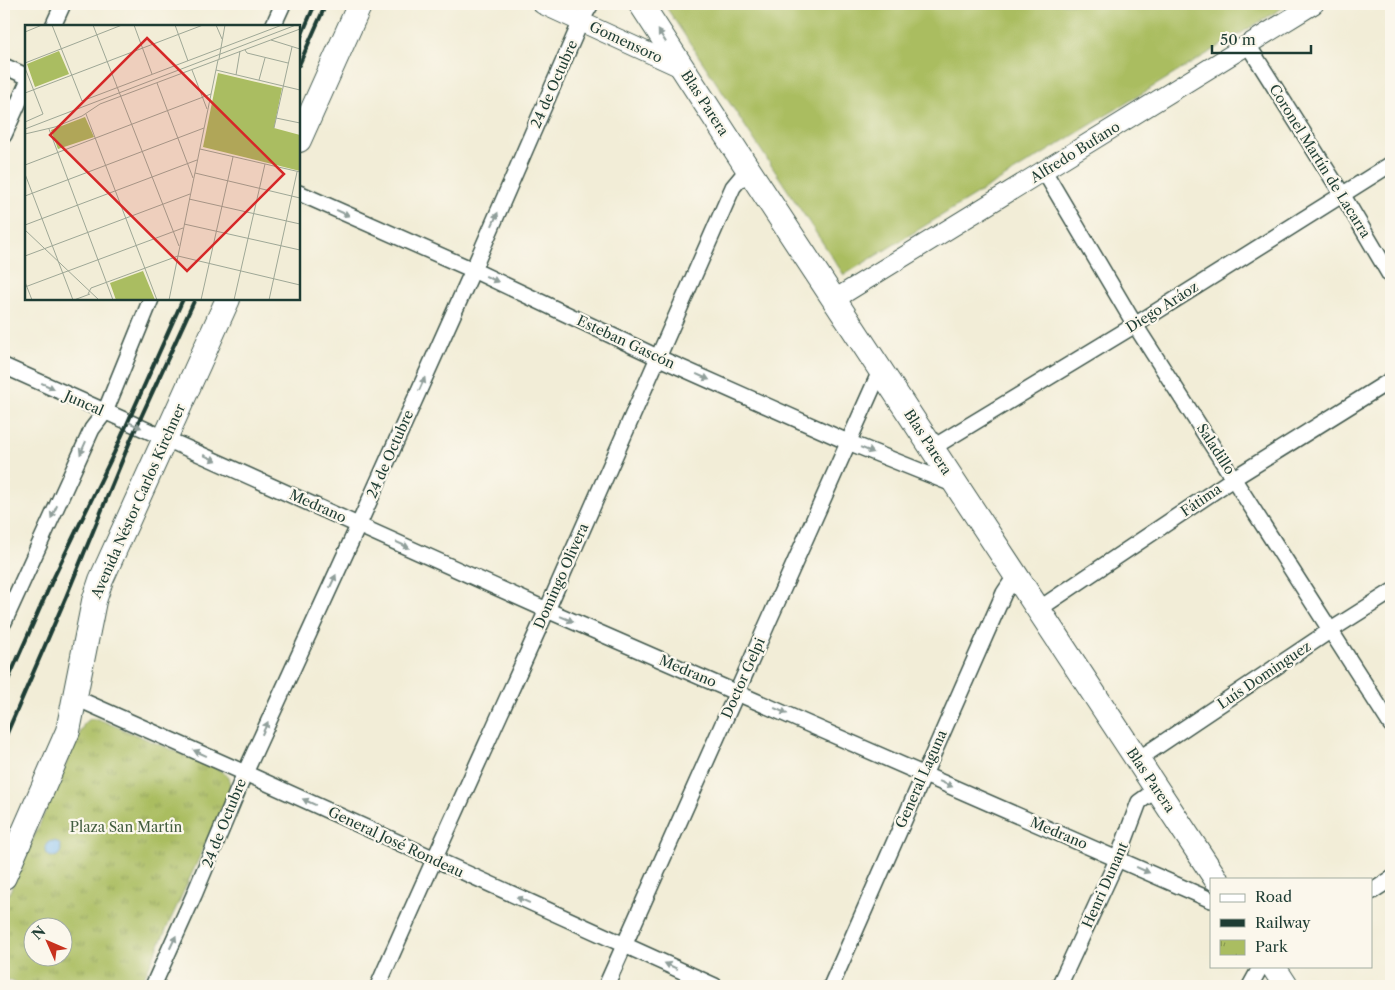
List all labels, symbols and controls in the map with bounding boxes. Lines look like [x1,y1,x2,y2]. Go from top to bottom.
street label: Gomensoro [587,17,665,67]
scale bar [1212,22,1311,54]
inset map [25,25,300,300]
one-way arrow [657,29,667,42]
text: 50 m [1220,30,1256,49]
street label: 24 de Octubre [527,37,582,131]
street label: Blas Parera [677,67,733,140]
street label: Coronel Martín de Lacarra [1265,81,1375,242]
street label: Alfredo Bufano [1026,117,1123,187]
one-way arrow [336,209,350,217]
one-way arrow [491,212,499,226]
one-way arrow [485,275,499,283]
street label: Diego Aráoz [1122,278,1202,336]
street label: Esteban Gascón [574,311,678,373]
one-way arrow [696,374,710,382]
one-way arrow [418,377,426,391]
one-way arrow [41,382,55,390]
street label: Juncal [60,386,106,420]
street label: Avenida Néstor Carlos Kirchner [86,401,189,602]
street label: Blas Parera [900,406,956,479]
street label: 24 de Octubre [363,407,418,501]
street label: Saladillo [1193,420,1239,478]
one-way arrow [128,421,143,429]
one-way arrow [79,441,87,455]
one-way arrow [860,446,874,454]
one-way arrow [203,454,217,462]
street label: Fátima [1177,479,1225,520]
street label: Medrano [287,485,349,527]
one-way arrow [50,505,58,519]
street label: Domingo Olivera [530,520,593,632]
one-way arrow [396,541,410,549]
one-way arrow [329,574,337,588]
one-way arrow [560,615,574,623]
street label: Doctor Gelpi [717,635,769,721]
street label: Luís Dominguez [1214,637,1314,713]
street label: Medrano [657,651,719,691]
one-way arrow [774,708,788,716]
one-way arrow [261,721,269,736]
street label: General Laguna [891,727,951,831]
street label: Blas Parera [1123,744,1180,816]
one-way arrow [193,749,207,757]
street label: 24 de Octubre [198,776,250,870]
one-way arrow [939,781,953,789]
one-way arrow [302,798,316,806]
street label: General José Rondeau [325,803,467,882]
street label: Medrano [1028,813,1090,853]
park label: Plaza San Martín [70,818,182,836]
street label: Henri Dunant [1078,839,1132,931]
one-way arrow [1136,866,1150,874]
legend [1210,878,1372,968]
text: Road [1255,887,1292,906]
one-way arrow [516,895,530,903]
text: Railway [1255,913,1311,932]
north arrow [22,918,72,968]
text: N [28,922,49,943]
one-way arrow [169,935,177,949]
text: Park [1255,937,1289,956]
one-way arrow [664,962,678,970]

